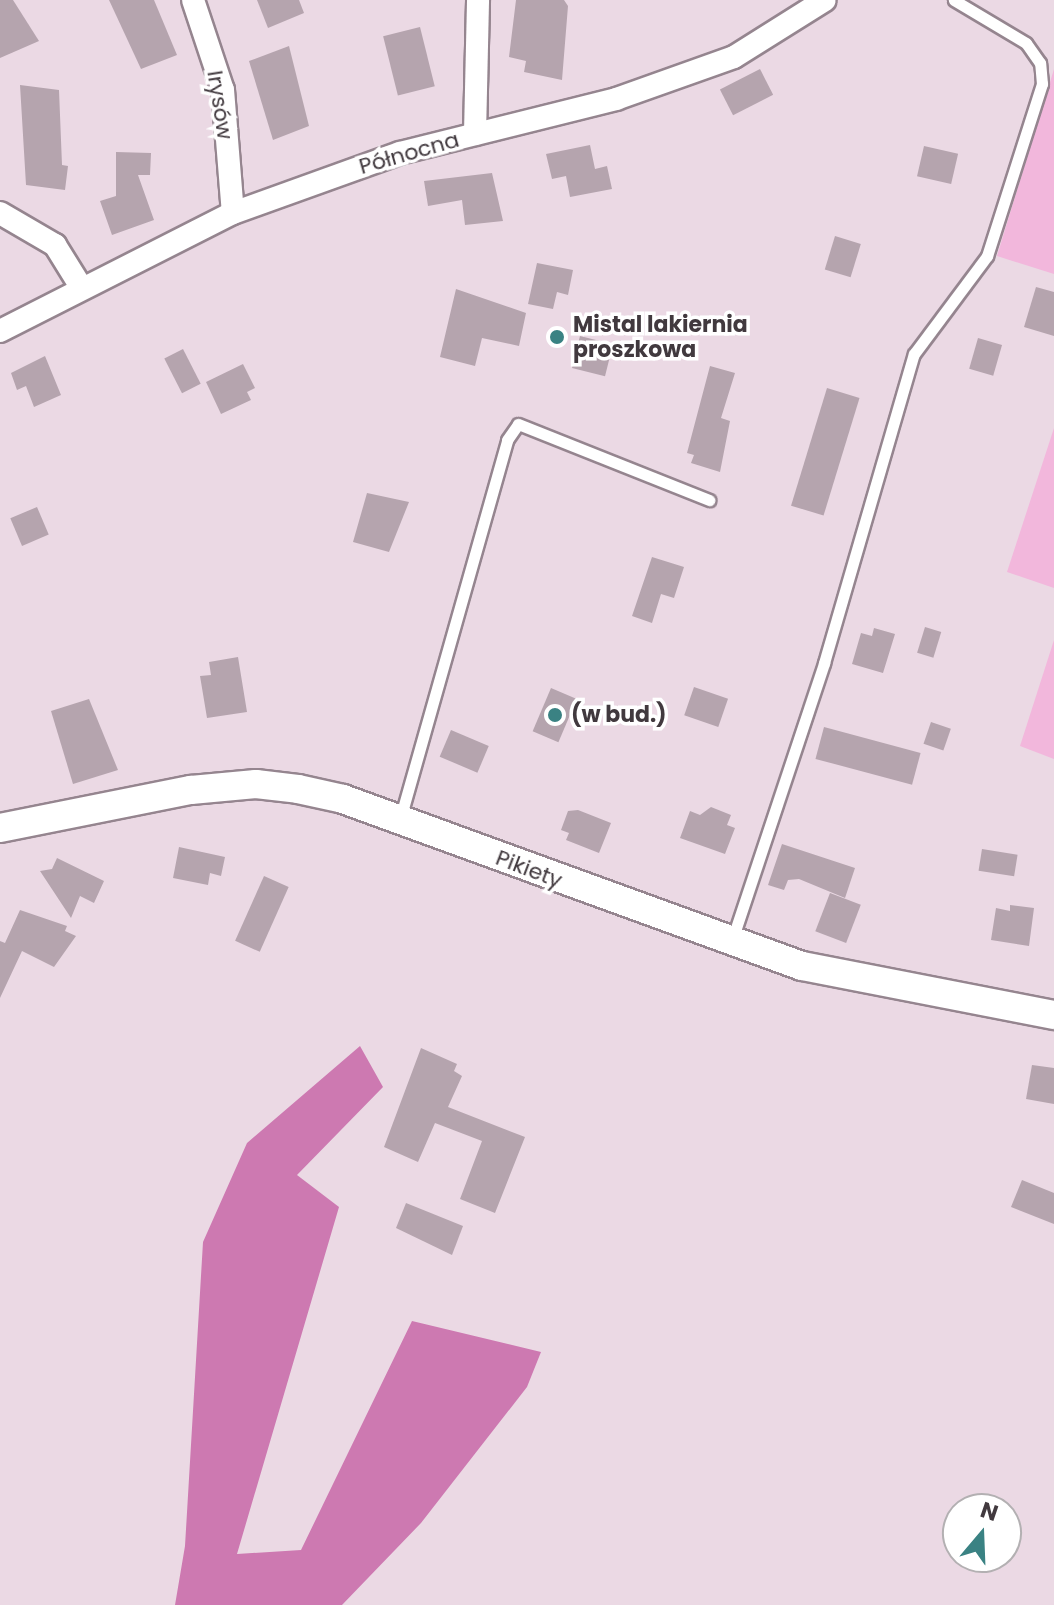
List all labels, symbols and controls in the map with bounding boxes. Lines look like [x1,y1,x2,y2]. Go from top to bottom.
street label: Irysów [202,69,238,141]
street label: Północna [356,126,462,180]
place label: Mistal lakiernia proszkowa [573,311,748,362]
marker: Mistal lakiernia proszkowa [548,328,566,346]
place label: (w bud.) [571,702,667,728]
marker: (w bud.) [546,706,564,724]
street label: Pikiety [492,844,566,894]
north arrow [942,1493,1022,1573]
text: N [976,1494,1002,1529]

